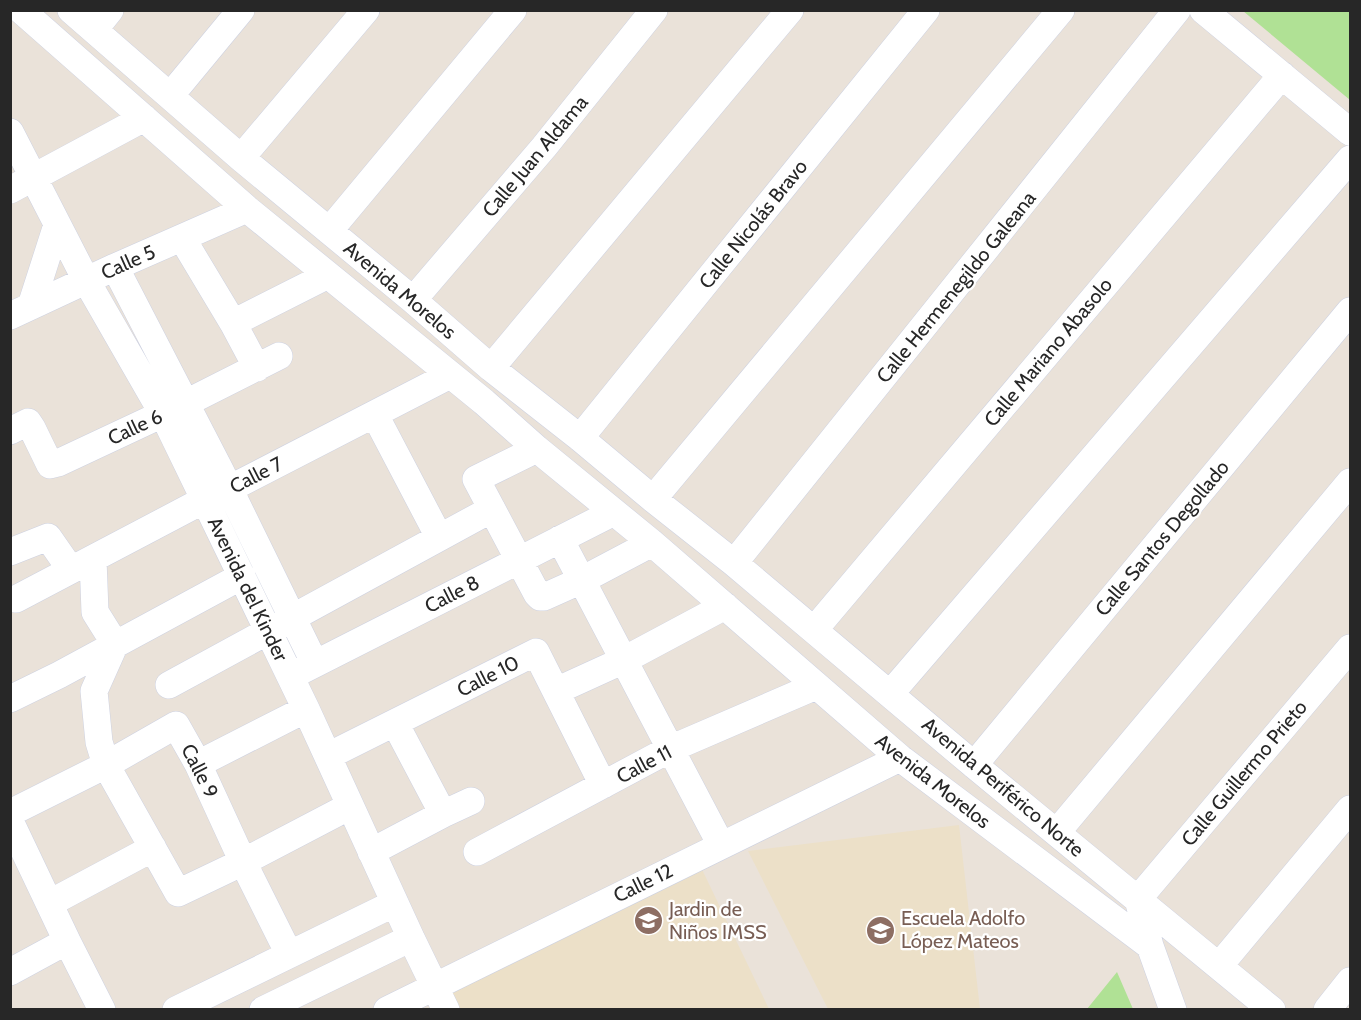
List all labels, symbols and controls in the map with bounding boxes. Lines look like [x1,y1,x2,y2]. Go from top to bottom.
street label: Calle Juan Aldama [477,90,593,222]
street label: Calle Nicolás Bravo [694,155,812,293]
street label: Calle Hermenegildo Galeana [871,186,1041,388]
street label: Avenida Morelos [339,236,461,344]
street label: Calle 5 [97,239,159,285]
street label: Calle Mariano Abasolo [979,273,1117,431]
street label: Calle 6 [104,404,166,450]
street label: Calle 7 [226,452,286,498]
street label: Calle Santos Degollado [1090,455,1234,621]
street label: Avenida del Kinder [203,513,294,666]
street label: Calle 8 [421,570,483,618]
street label: Calle 10 [453,650,523,702]
street label: Calle Guillermo Prieto [1176,695,1312,851]
street label: Avenida Periférico Norte [917,712,1089,862]
street label: Avenida Morelos [871,729,995,833]
street label: Calle 9 [176,740,224,802]
street label: Calle 11 [612,740,676,788]
street label: Calle 12 [609,858,677,908]
place label: Jardin de Niños IMSS [668,897,767,944]
school or university icon: Jardin de Niños IMSS [632,904,664,936]
place label: Escuela Adolfo López Mateos [901,906,1025,953]
school or university icon: Escuela Adolfo López Mateos [864,914,896,946]

